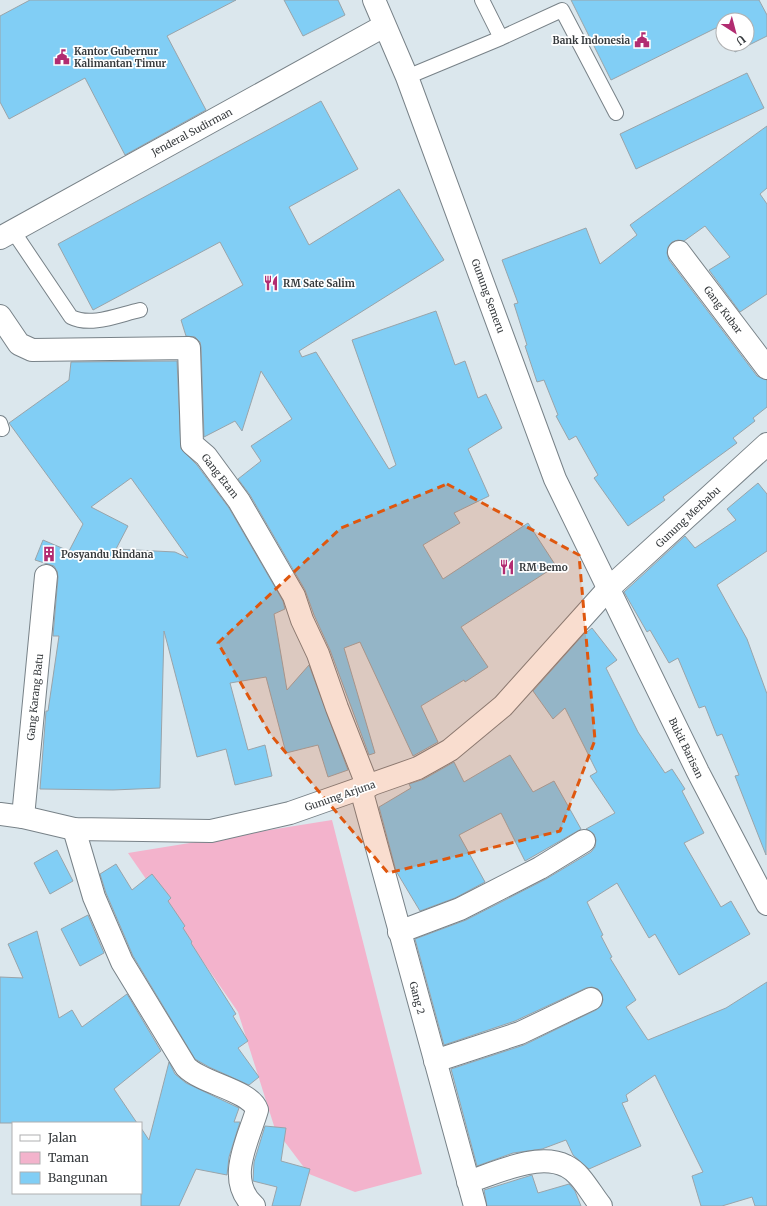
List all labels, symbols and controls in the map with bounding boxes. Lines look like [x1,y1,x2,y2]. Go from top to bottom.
north arrow [715,12,755,52]
public building icon: Bank Indonesia [633,31,651,49]
text: U [733,32,748,49]
place label: Bank Indonesia [553,34,630,47]
place label: Kantor Gubernur Kalimantan Timur [74,45,167,70]
public building icon: Kantor Gubernur Kalimantan Timur [53,48,71,66]
street label: Jenderal Sudirman [148,105,235,159]
street label: Gunung Semeru [469,257,507,335]
restaurant icon: RM Sate Salim [262,274,280,292]
place label: RM Sate Salim [283,277,355,290]
street label: Gang Kubar [701,284,745,337]
street label: Gang Etam [199,451,241,501]
street label: Gunung Merbabu [653,484,723,550]
building icon: Posyandu Rindana [40,545,58,563]
place label: Posyandu Rindana [61,548,154,561]
restaurant icon: RM Bemo [498,558,516,576]
place label: RM Bemo [519,561,568,574]
street label: Gang Karang Batu [24,653,46,741]
street label: Bukit Barisan [666,716,706,781]
street label: Gunung Arjuna [303,778,378,814]
street label: Gang 2 [406,980,428,1016]
legend [12,1122,142,1194]
text: Jalan [47,1130,77,1145]
text: Taman [48,1150,89,1165]
text: Bangunan [48,1170,108,1185]

